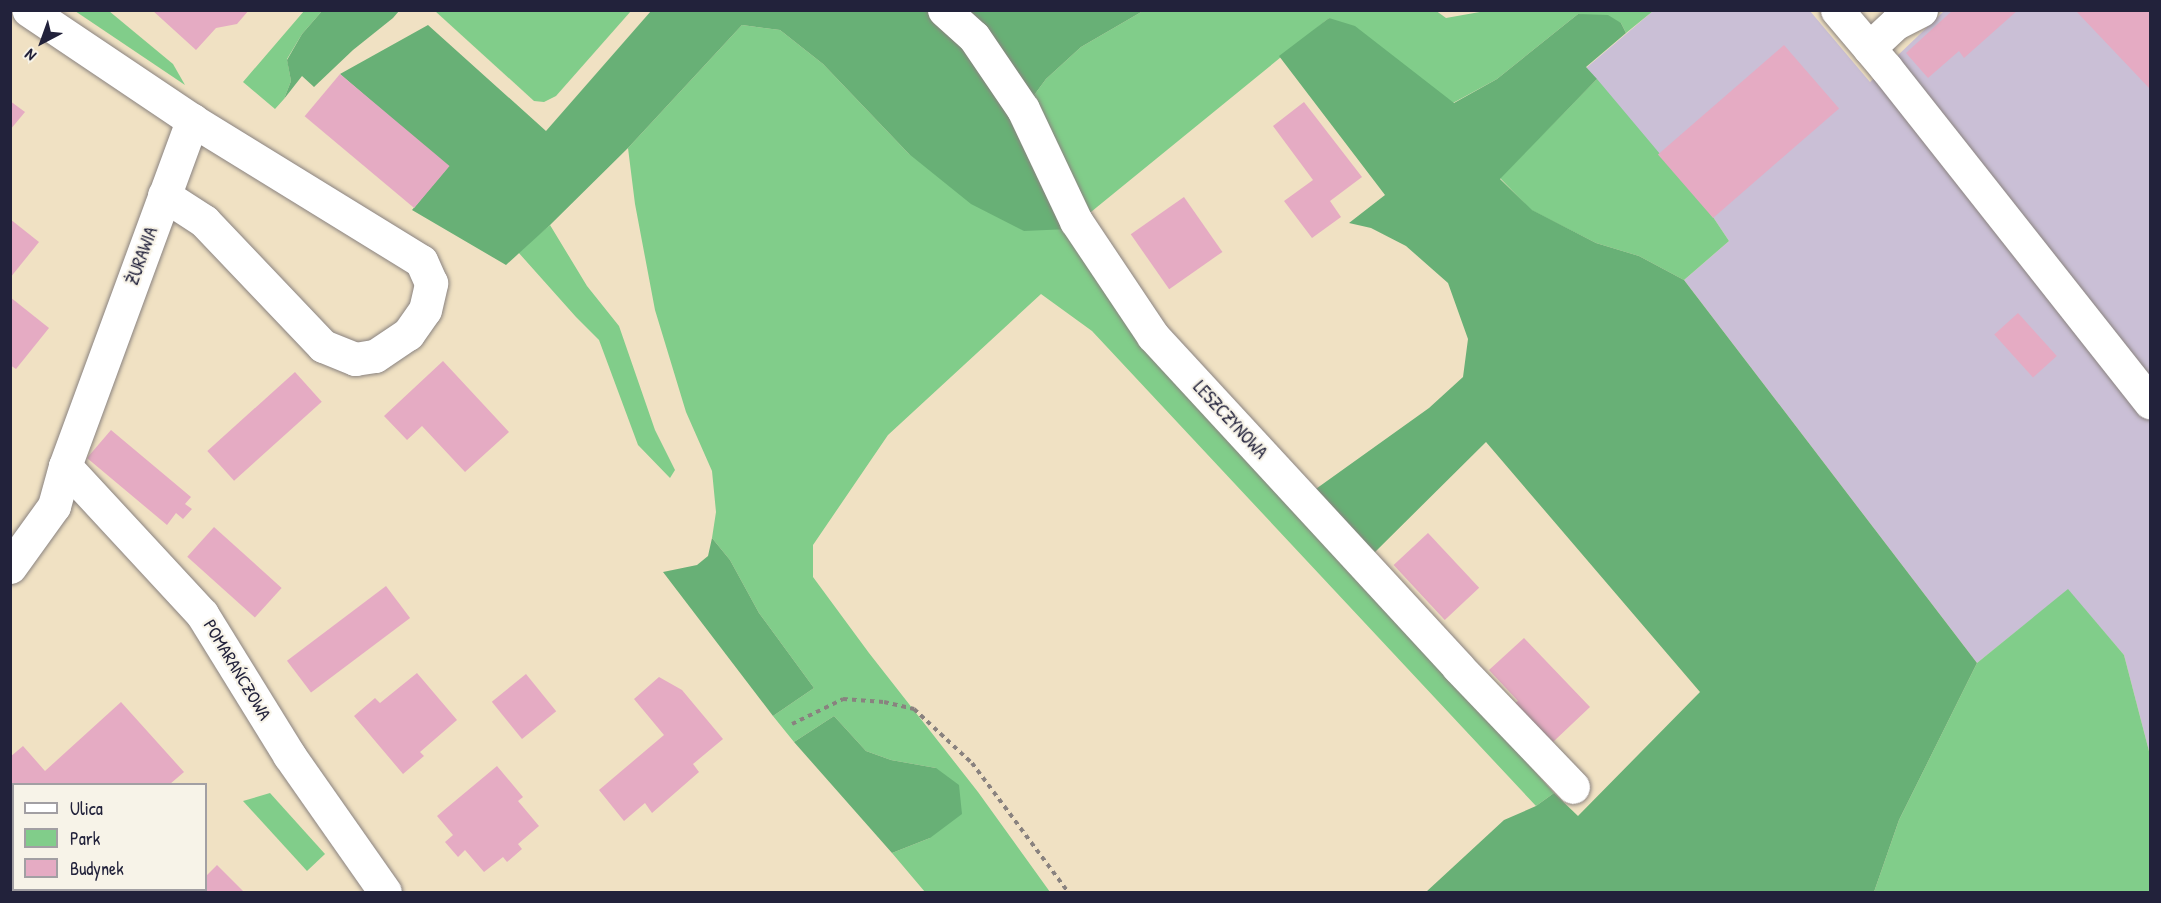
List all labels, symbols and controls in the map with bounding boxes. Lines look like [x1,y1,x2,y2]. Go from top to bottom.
north arrow [12,12,72,72]
text: N [20,44,41,67]
street label: ŻURAWIA [122,224,162,288]
street label: LESZCZYNOWA [1189,377,1271,463]
street label: POMARAŃCZOWA [198,616,276,724]
legend [12,783,207,891]
text: Ulica [70,796,103,821]
text: Park [70,826,100,851]
text: Budynek [70,856,124,881]

